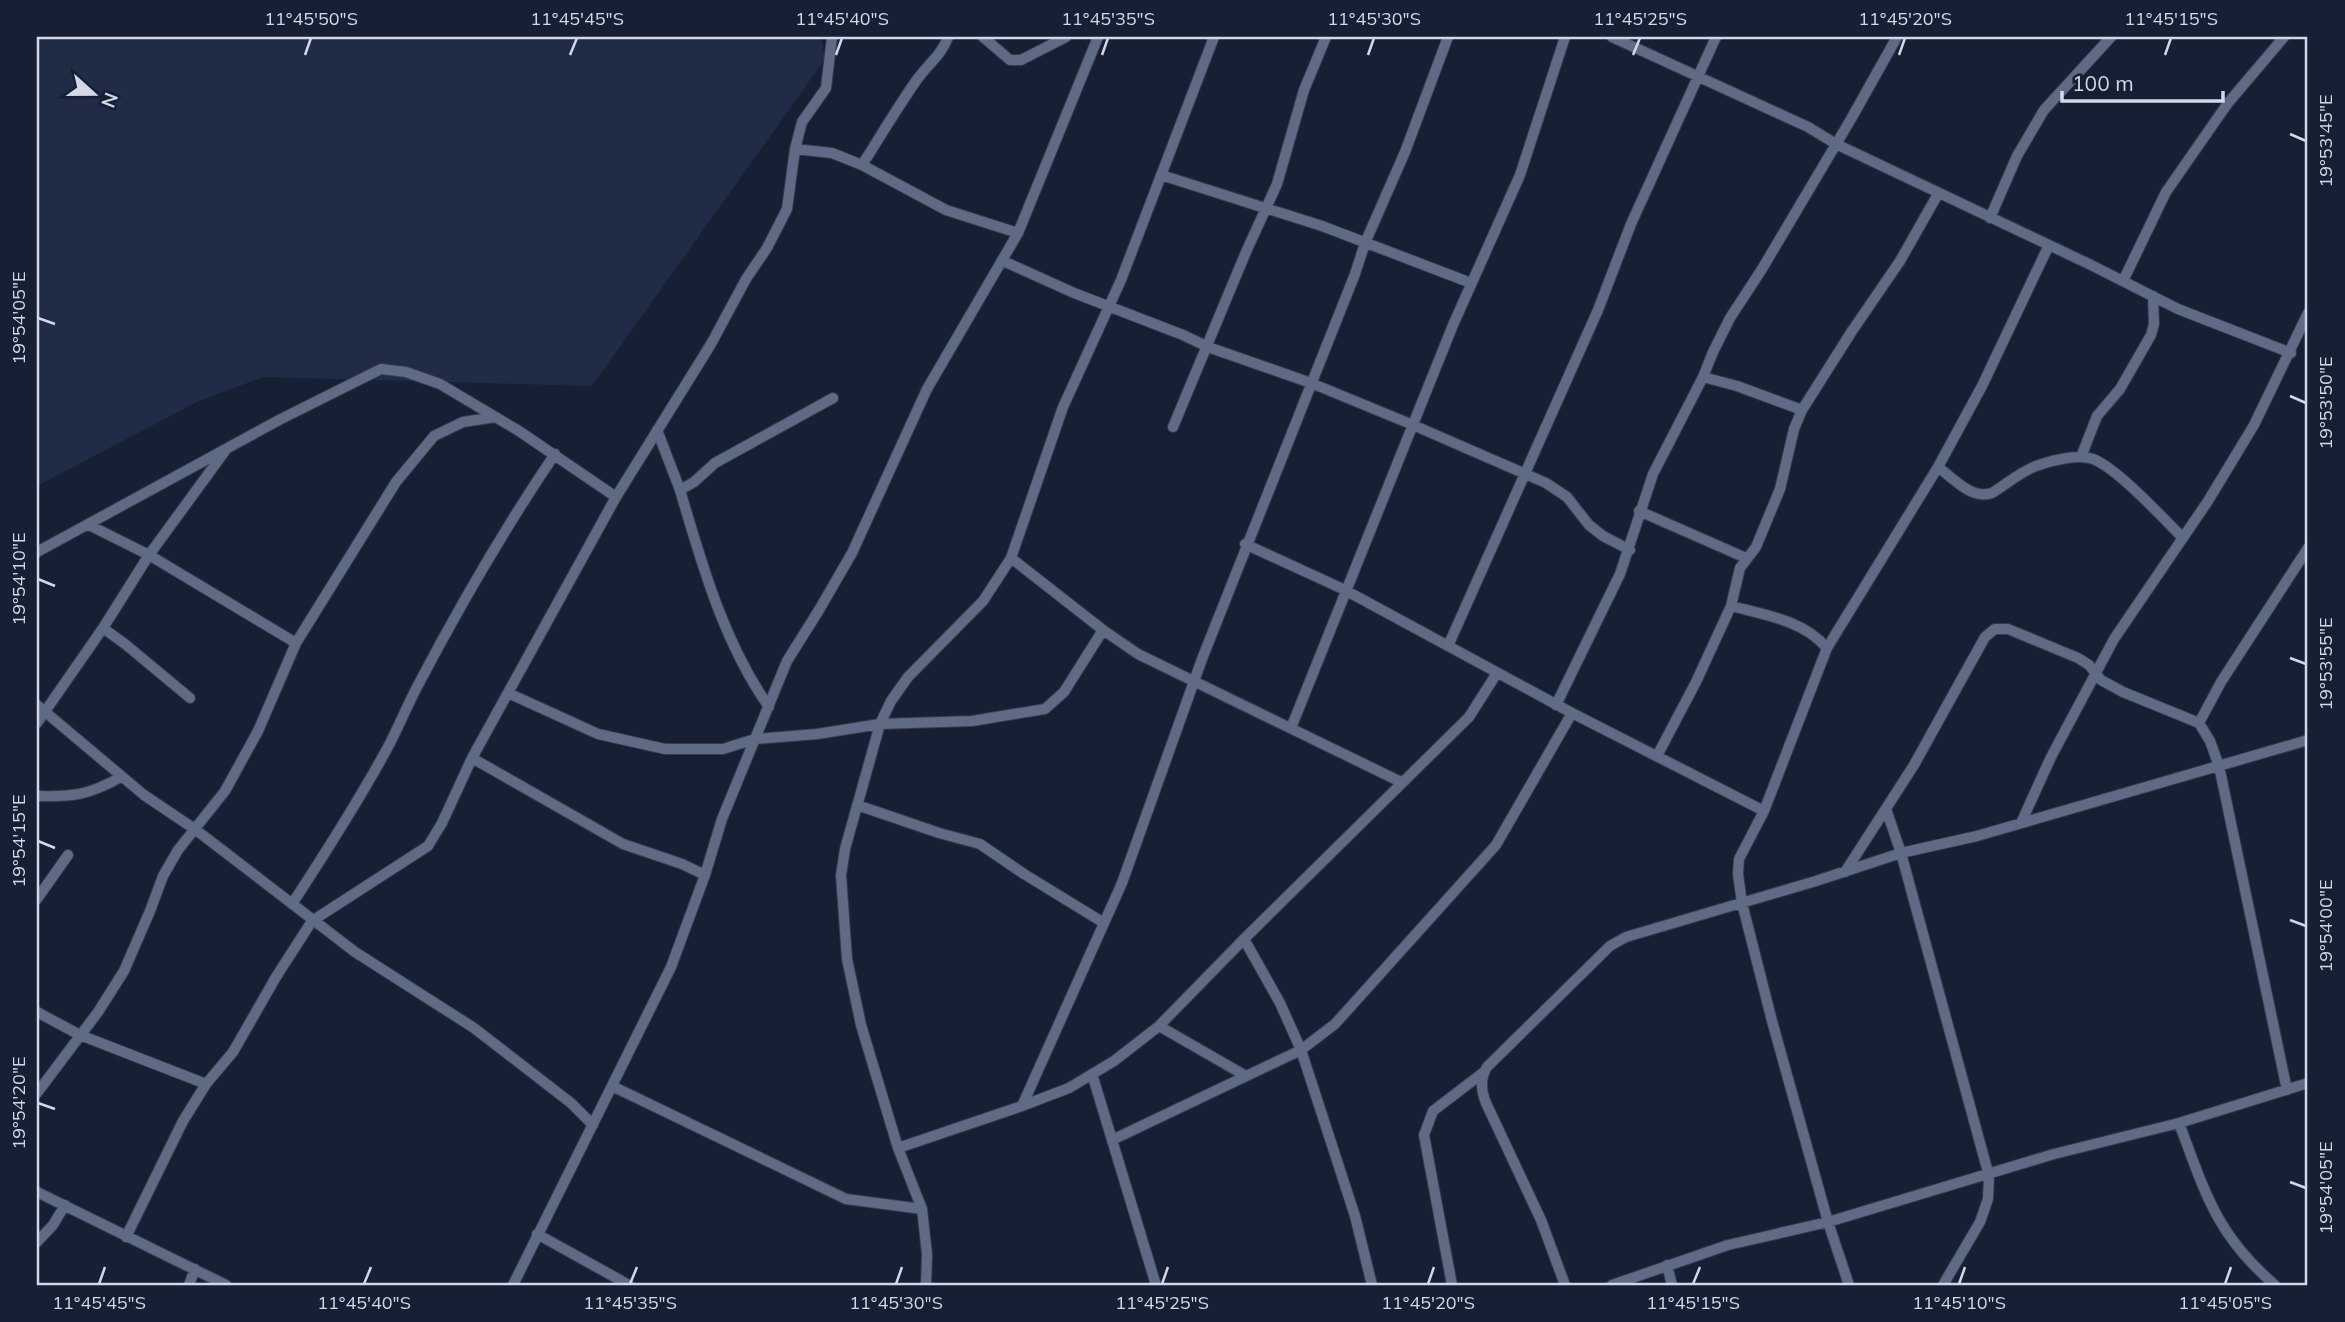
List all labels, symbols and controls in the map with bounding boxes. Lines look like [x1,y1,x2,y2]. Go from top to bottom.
text: 11°45'50"S [264,7,358,30]
text: 11°45'45"S [530,7,624,30]
text: 11°45'40"S [795,7,889,30]
text: 11°45'35"S [1061,7,1155,30]
text: 11°45'30"S [1327,7,1421,30]
text: 11°45'25"S [1593,7,1687,30]
text: 11°45'20"S [1858,7,1952,30]
text: 11°45'15"S [2124,7,2218,30]
north arrow [60,60,130,130]
scale bar [2062,60,2222,104]
text: 100 m [2072,70,2134,96]
text: N [96,89,124,111]
text: 19°53'45"E [2314,94,2337,188]
text: 19°54'05"E [7,271,30,365]
text: 19°53'50"E [2314,356,2337,450]
text: 19°54'10"E [7,532,30,626]
text: 19°53'55"E [2314,617,2337,711]
text: 19°54'15"E [7,794,30,888]
text: 19°54'00"E [2314,879,2337,973]
text: 19°54'20"E [7,1056,30,1150]
text: 19°54'05"E [2314,1141,2337,1235]
text: 11°45'45"S [52,1291,146,1314]
text: 11°45'40"S [317,1291,411,1314]
text: 11°45'35"S [583,1291,677,1314]
text: 11°45'30"S [849,1291,943,1314]
text: 11°45'25"S [1115,1291,1209,1314]
text: 11°45'20"S [1381,1291,1475,1314]
text: 11°45'15"S [1646,1291,1740,1314]
text: 11°45'10"S [1912,1291,2006,1314]
text: 11°45'05"S [2178,1291,2272,1314]

